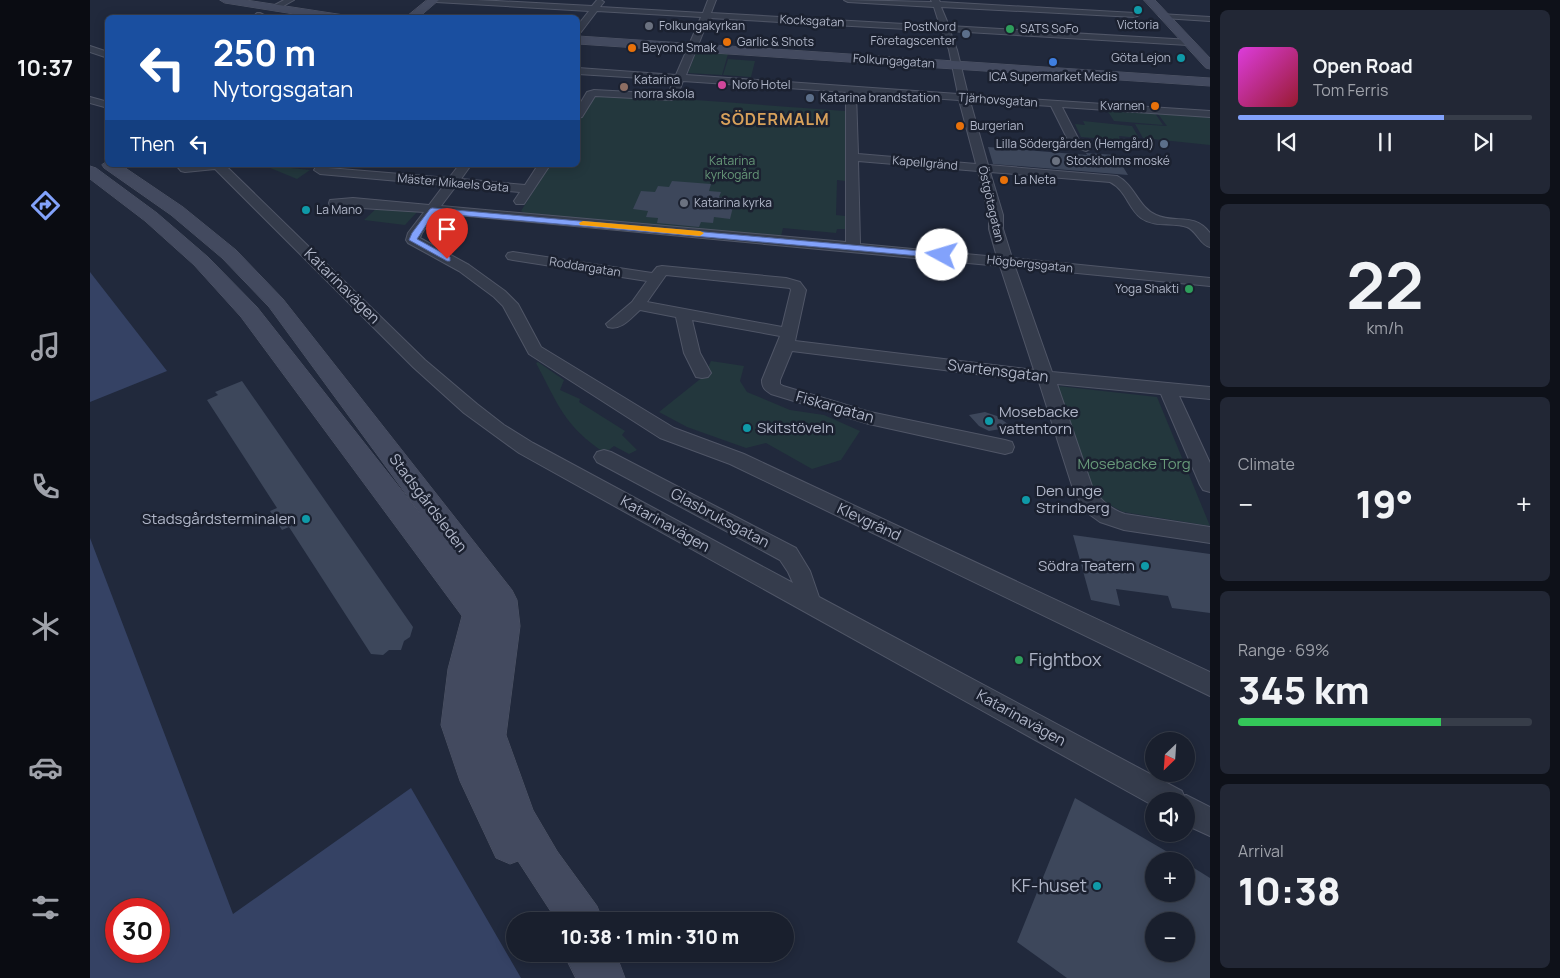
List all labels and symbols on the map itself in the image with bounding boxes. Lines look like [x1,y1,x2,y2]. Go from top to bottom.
marker: Victoria [1132,4,1144,16]
street label: Kocksgatan [779,10,845,31]
place label: Victoria [1117,16,1159,33]
place label: Folkungakyrkan [659,17,745,34]
place label: PostNord Företagscenter [871,18,957,49]
marker: Folkungakyrkan [643,20,655,32]
place label: SATS SoFo [1020,20,1079,37]
marker: SATS SoFo [1004,23,1016,35]
marker: PostNord Företagscenter [960,28,972,40]
place label: Garlic & Shots [737,33,814,50]
marker: Garlic & Shots [721,36,733,48]
place label: Beyond Smak [642,39,717,56]
marker: Beyond Smak [626,42,638,54]
street label: Folkungagatan [852,49,936,72]
place label: Göta Lejon [1111,49,1171,66]
marker: Göta Lejon [1175,52,1187,64]
marker: ICA Supermarket Medis [1047,56,1059,68]
place label: ICA Supermarket Medis [989,68,1117,85]
place label: Katarina norra skola [634,71,694,102]
place label: Nofo Hotel [732,76,791,93]
marker: Nofo Hotel [716,79,728,91]
marker: Katarina norra skola [618,81,630,93]
street label: Tjärhovsgatan [958,88,1038,111]
place label: Katarina brandstation [820,89,940,106]
marker: Katarina brandstation [804,92,816,104]
place label: Kvarnen [1100,97,1145,114]
marker: Kvarnen [1149,100,1161,112]
district label: SÖDERMALM [720,108,830,130]
place label: Burgerian [970,117,1024,134]
marker: Burgerian [954,120,966,132]
place label: Lilla Södergården (Hemgård) [996,135,1154,152]
marker: Lilla Södergården (Hemgård) [1158,138,1170,150]
street label: Kapellgränd [892,151,958,174]
park label: Katarina kyrkogård [705,152,759,183]
place label: Stockholms moské [1066,152,1170,169]
marker: Stockholms moské [1050,155,1062,167]
street label: Östgötagatan [974,164,1009,244]
street label: Mäster Mikaels Gata [397,169,510,196]
place label: La Neta [1014,171,1056,188]
marker: La Neta [998,174,1010,186]
place label: Katarina kyrka [694,194,772,211]
marker: Katarina kyrka [678,197,690,209]
place label: La Mano [316,201,362,218]
marker: La Mano [300,204,312,216]
pin [426,208,468,259]
position arrow [915,228,967,280]
street label: Katarinavägen [300,243,385,328]
street label: Högbergsgatan [986,251,1074,276]
street label: Roddargatan [548,252,622,281]
place label: Yoga Shakti [1115,280,1179,297]
marker: Yoga Shakti [1183,283,1195,295]
street label: Svartensgatan [946,354,1050,387]
street label: Fiskargatan [794,385,877,428]
place label: Mosebacke vattentorn [999,401,1079,439]
marker: Mosebacke vattentorn [983,415,995,427]
place label: Skitstöveln [757,417,834,438]
marker: Skitstöveln [741,422,753,434]
street label: Stadsgårdsleden [384,449,472,556]
park label: Mosebacke Torg [1077,453,1191,474]
place label: Den unge Strindberg [1036,480,1110,518]
street label: Glasbruksgatan [667,483,773,552]
street label: Katarinavägen [617,490,714,557]
marker: Den unge Strindberg [1020,494,1032,506]
street label: Klevgränd [834,498,905,545]
place label: Stadsgårdsterminalen [142,508,296,529]
marker: Stadsgårdsterminalen [300,513,312,525]
place label: Södra Teatern [1038,555,1135,576]
marker: Södra Teatern [1139,560,1151,572]
place label: Fightbox [1029,647,1102,671]
marker: Fightbox [1013,654,1025,666]
street label: Katarinavägen [973,684,1070,751]
north arrow [1145,732,1195,782]
place label: KF-huset [1011,873,1087,897]
marker: KF-huset [1091,880,1103,892]
speed limit sign: 30 [105,898,170,963]

